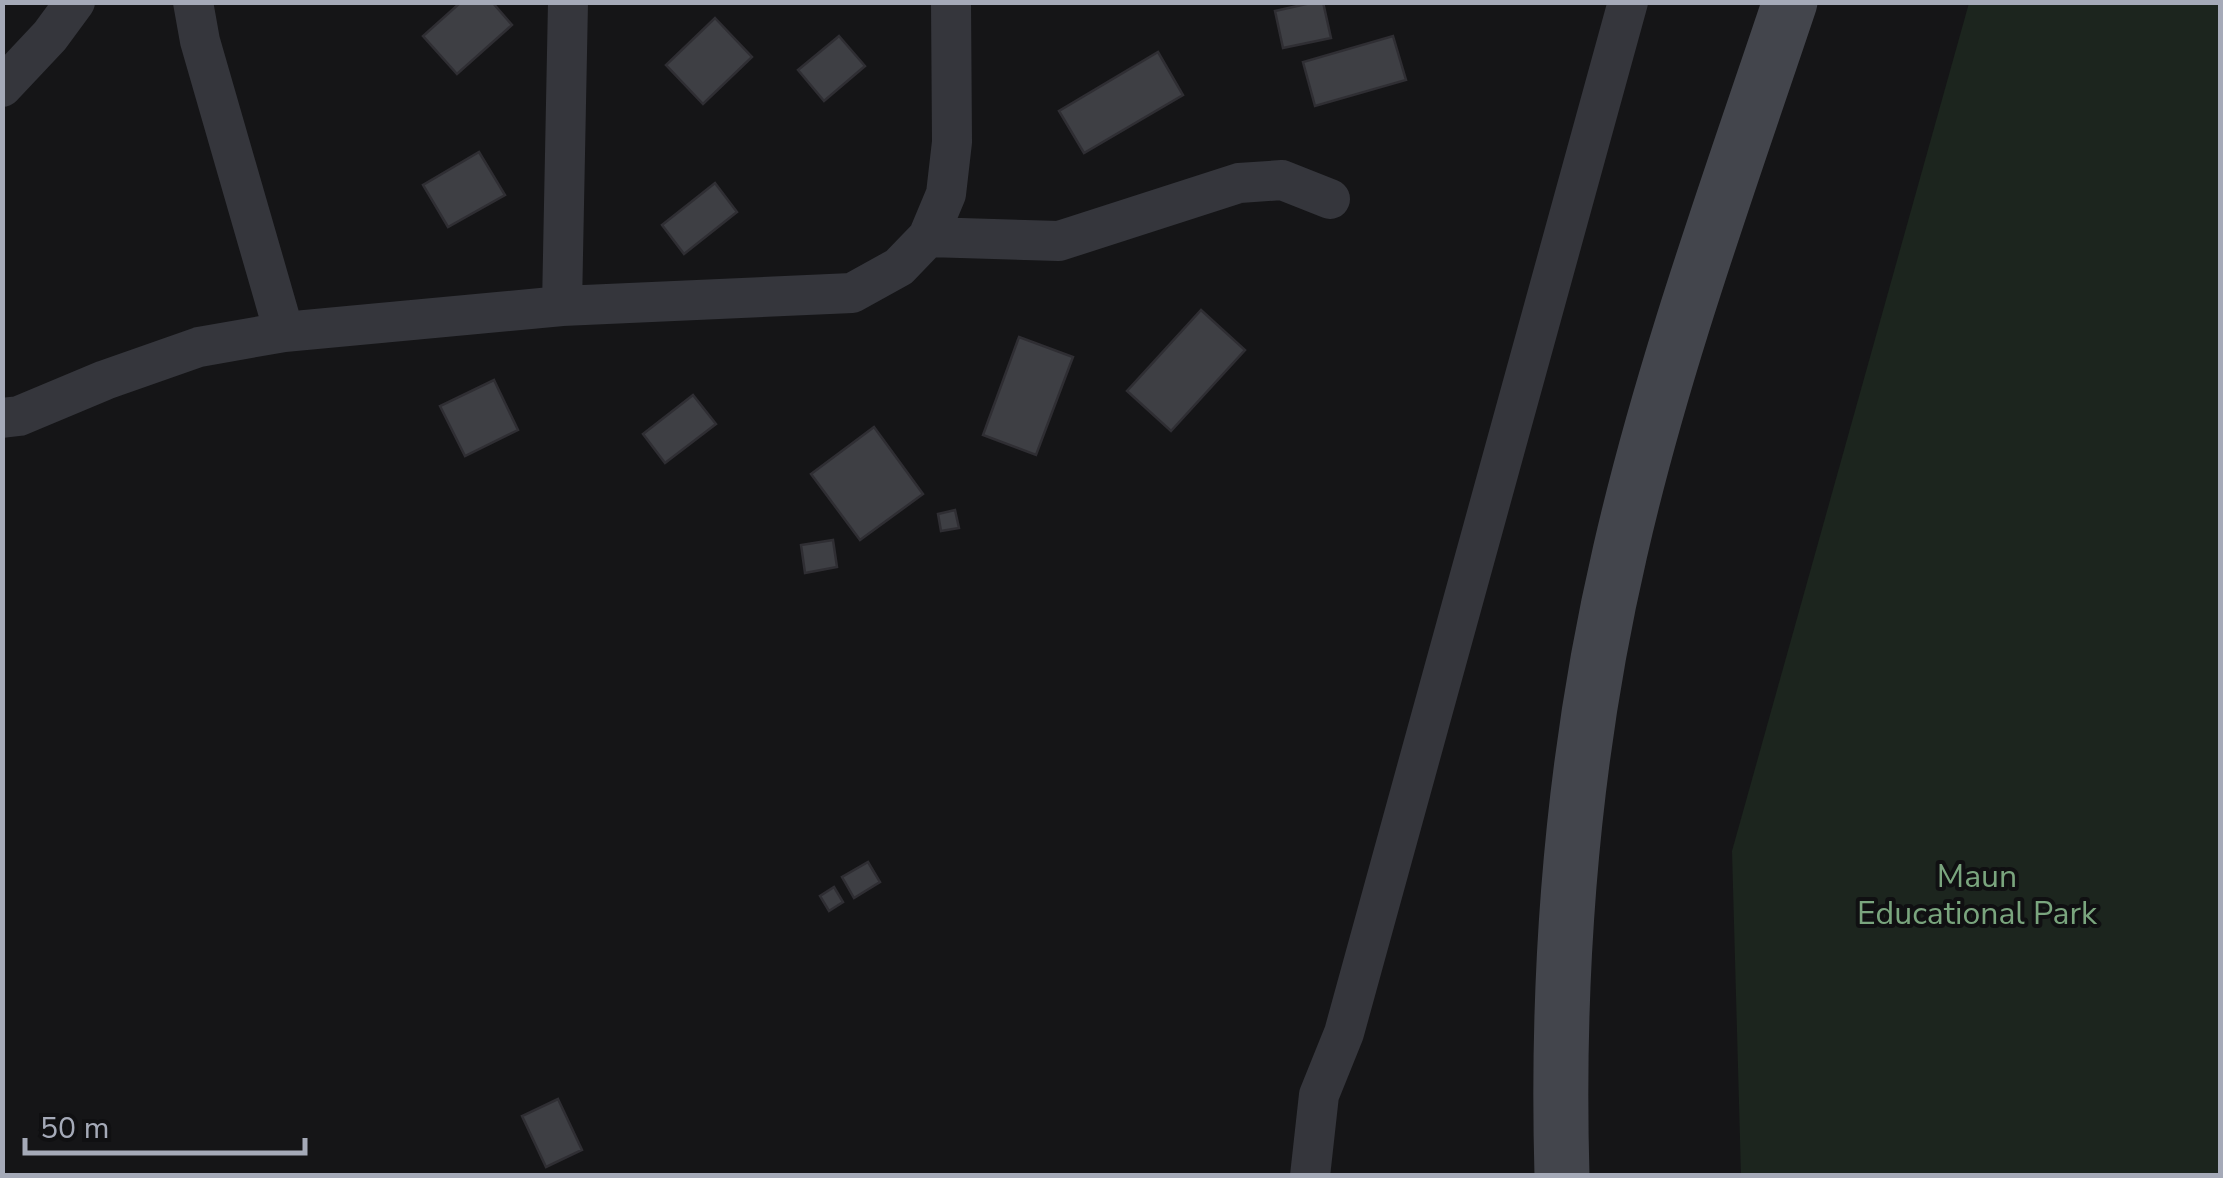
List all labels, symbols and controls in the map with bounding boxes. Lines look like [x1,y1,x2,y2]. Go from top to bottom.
park label: Maun Educational Park [1857,855,2098,935]
scale bar [25,1093,305,1155]
text: 50 m [40,1108,109,1149]

